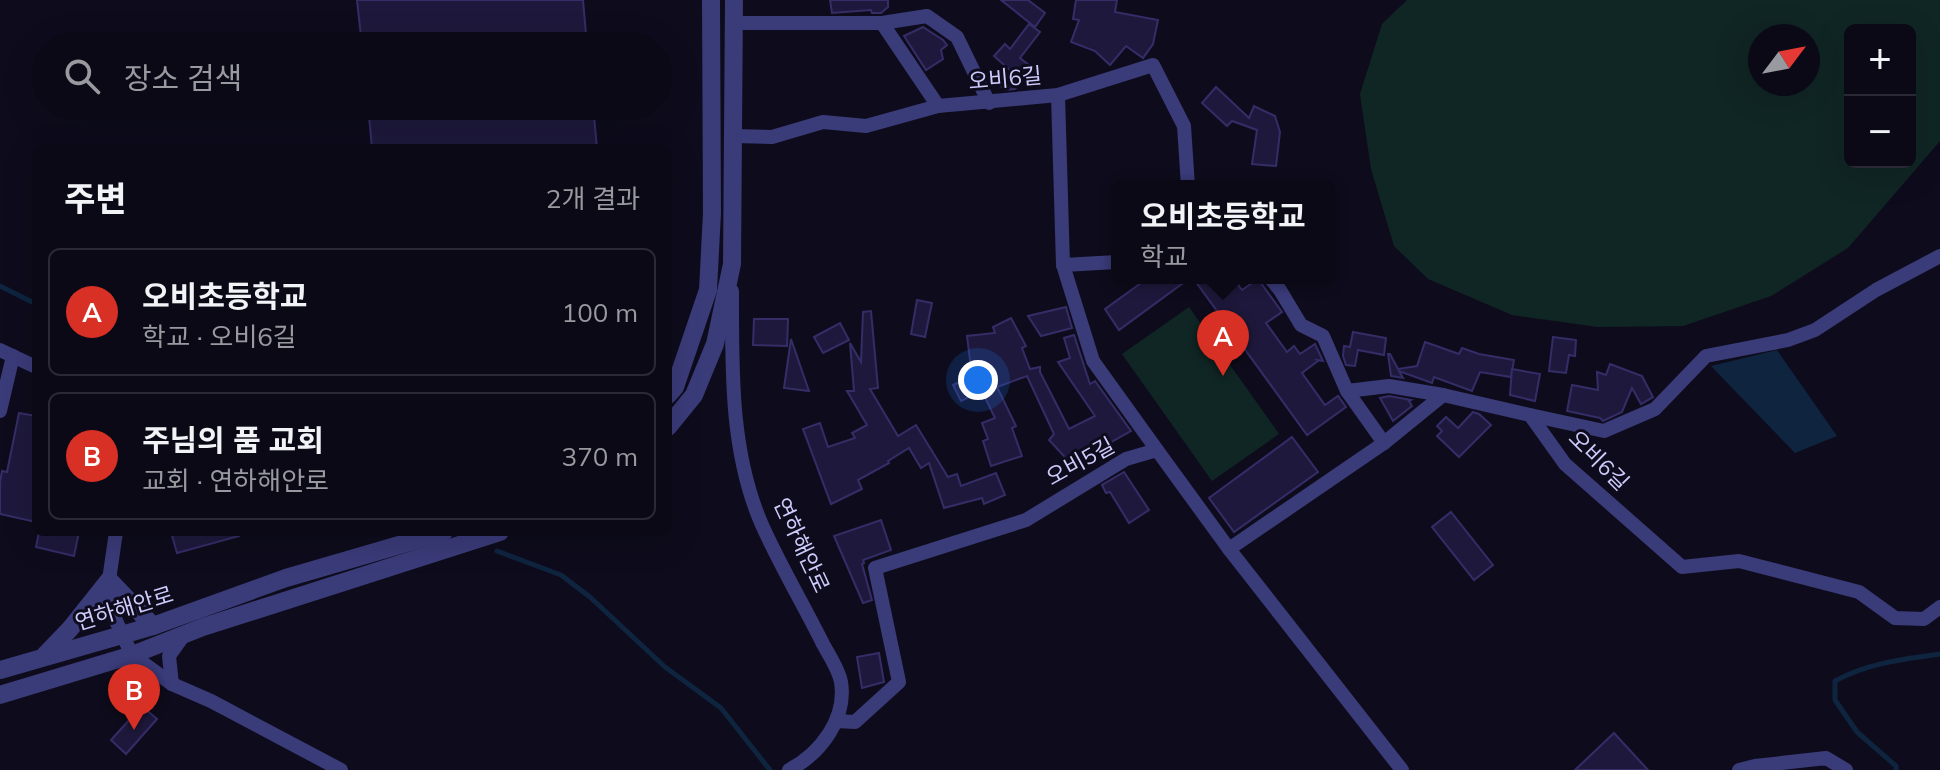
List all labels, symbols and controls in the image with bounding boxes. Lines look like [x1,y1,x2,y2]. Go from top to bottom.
north arrow [1748,24,1820,96]
map controls [1844,24,1916,168]
button: + [1844,24,1916,96]
search box [32,32,672,120]
icon: search [60,54,104,98]
text: 장소 검색 [124,59,242,97]
street label: 오비6길 [967,61,1043,95]
button: − [1844,96,1916,168]
text: 주변 [64,177,127,220]
popup [1111,180,1335,284]
text: 2개 결과 [546,182,640,215]
text: 오비초등학교 [1140,197,1306,235]
text: 학교 [1140,240,1188,273]
text: 오비초등학교 [142,277,308,315]
text: A [82,296,102,329]
text: 100 m [562,296,638,329]
pin: A [1197,310,1249,376]
text: 학교 · 오비6길 [142,320,297,353]
your location [958,360,998,400]
text: 주님의 품 교회 [142,421,324,459]
street label: 오비6길 [1563,424,1635,496]
street label: 오비5길 [1041,431,1119,491]
text: B [83,440,101,473]
text: 370 m [562,440,638,473]
text: 교회 · 연하해안로 [142,464,329,497]
street label: 연하해안로 [768,493,836,597]
street label: 연하해안로 [72,580,176,636]
pin: B [108,664,160,730]

